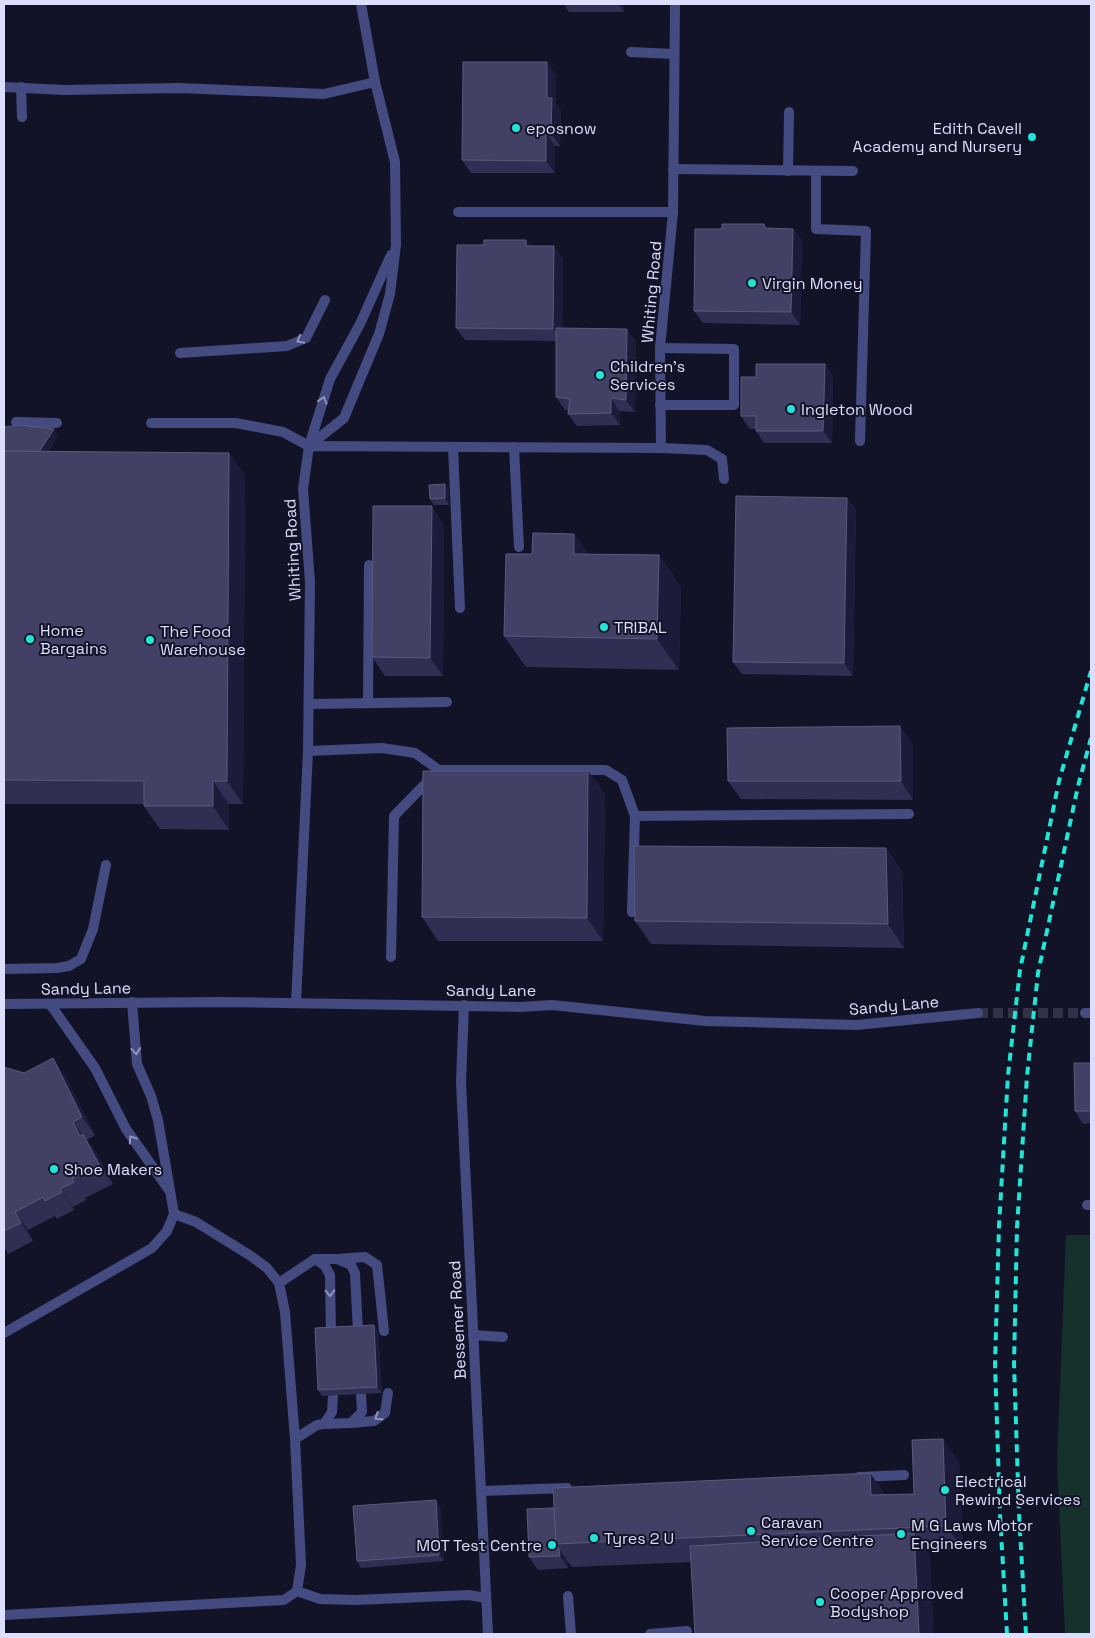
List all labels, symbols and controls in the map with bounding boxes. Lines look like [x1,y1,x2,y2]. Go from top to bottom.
place label: eposnow [526,118,596,139]
place label: Edith Cavell Academy and Nursery [853,118,1022,157]
marker: eposnow [510,122,522,134]
marker: Edith Cavell Academy and Nursery [1026,131,1038,143]
street label: Whiting Road [637,240,666,344]
place label: Virgin Money [762,273,862,294]
marker: Virgin Money [746,277,758,289]
one-way arrow [296,334,305,344]
place label: Children's Services [610,356,685,395]
marker: Children's Services [594,369,606,381]
one-way arrow [318,396,328,404]
place label: Ingleton Wood [801,399,913,420]
marker: Ingleton Wood [785,403,797,415]
street label: Whiting Road [279,498,306,602]
place label: TRIBAL [614,617,667,638]
place label: Home Bargains [40,620,107,659]
place label: The Food Warehouse [160,621,246,660]
marker: TRIBAL [598,621,610,633]
marker: Home Bargains [24,633,36,645]
marker: The Food Warehouse [144,634,156,646]
street label: Sandy Lane [41,977,131,1000]
street label: Sandy Lane [446,980,536,1001]
street label: Sandy Lane [848,991,940,1020]
one-way arrow [130,1047,141,1055]
one-way arrow [130,1136,138,1145]
place label: Shoe Makers [64,1159,162,1180]
marker: Shoe Makers [48,1163,60,1175]
street label: Bessemer Road [444,1260,471,1380]
one-way arrow [325,1290,335,1297]
one-way arrow [374,1411,384,1420]
place label: Electrical Rewind Services [955,1471,1081,1510]
marker: Electrical Rewind Services [939,1484,951,1496]
place label: Caravan Service Centre [761,1512,874,1551]
place label: M G Laws Motor Engineers [911,1515,1033,1554]
marker: Caravan Service Centre [745,1525,757,1537]
place label: Tyres 2 U [604,1528,674,1549]
marker: M G Laws Motor Engineers [895,1528,907,1540]
marker: Tyres 2 U [588,1532,600,1544]
place label: MOT Test Centre [416,1535,542,1556]
marker: MOT Test Centre [546,1539,558,1551]
place label: Cooper Approved Bodyshop [830,1583,964,1622]
marker: Cooper Approved Bodyshop [814,1596,826,1608]

